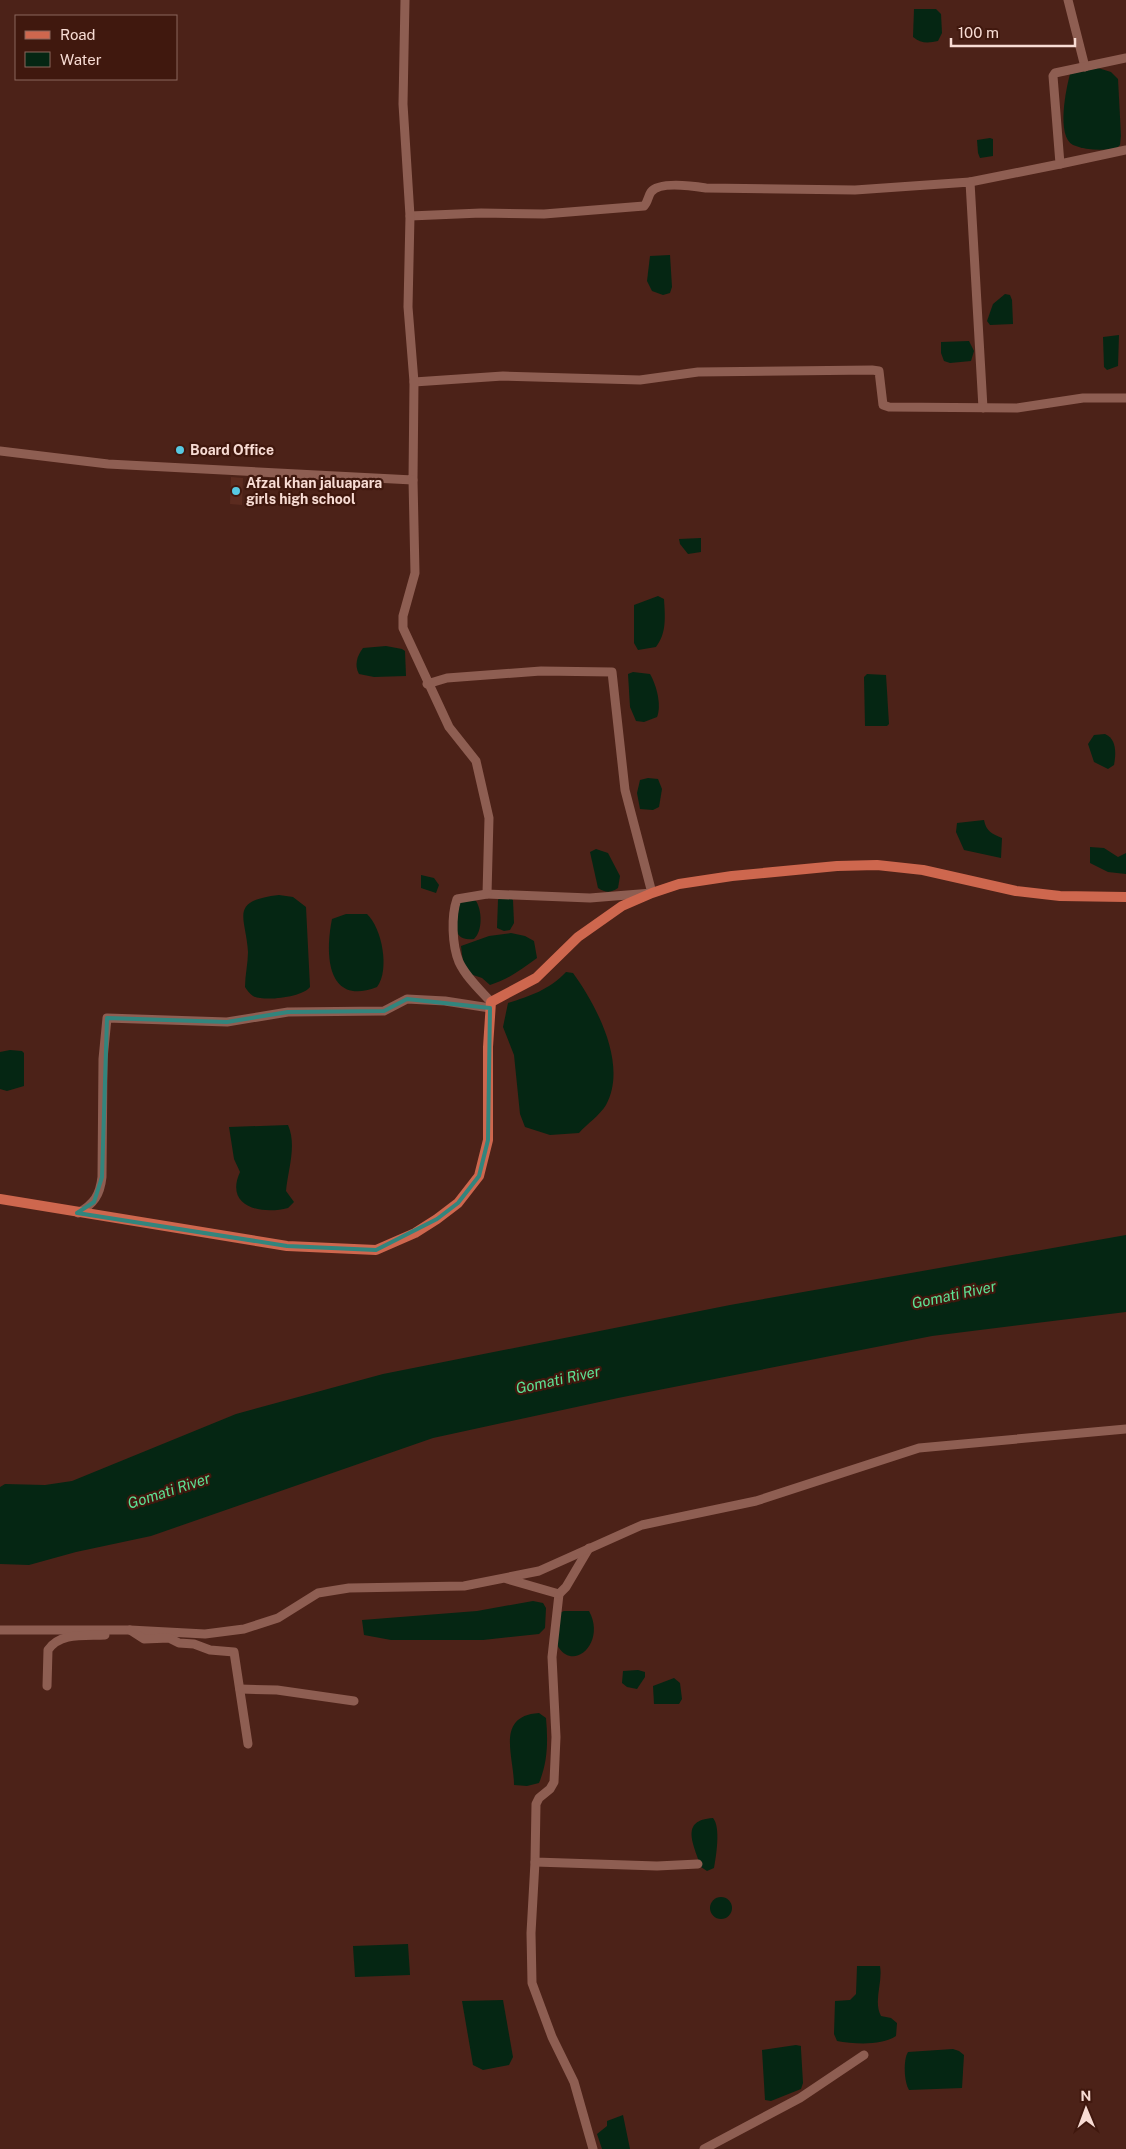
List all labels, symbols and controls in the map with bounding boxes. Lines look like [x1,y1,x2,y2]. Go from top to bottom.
legend [15,15,178,80]
scale bar [951,15,1075,47]
text: 100 m [958,24,999,41]
text: Road [60,26,96,43]
text: Water [60,51,102,68]
place label: Board Office [190,442,274,458]
marker: Board Office [174,444,186,456]
place label: Afzal khan jaluapara girls high school [246,475,382,507]
marker: Afzal khan jaluapara girls high school [230,485,242,497]
water label: Gomati River [910,1277,998,1312]
water label: Gomati River [514,1362,602,1397]
water label: Gomati River [125,1469,213,1512]
north arrow [1061,2084,1111,2134]
text: N [1080,2088,1091,2104]

